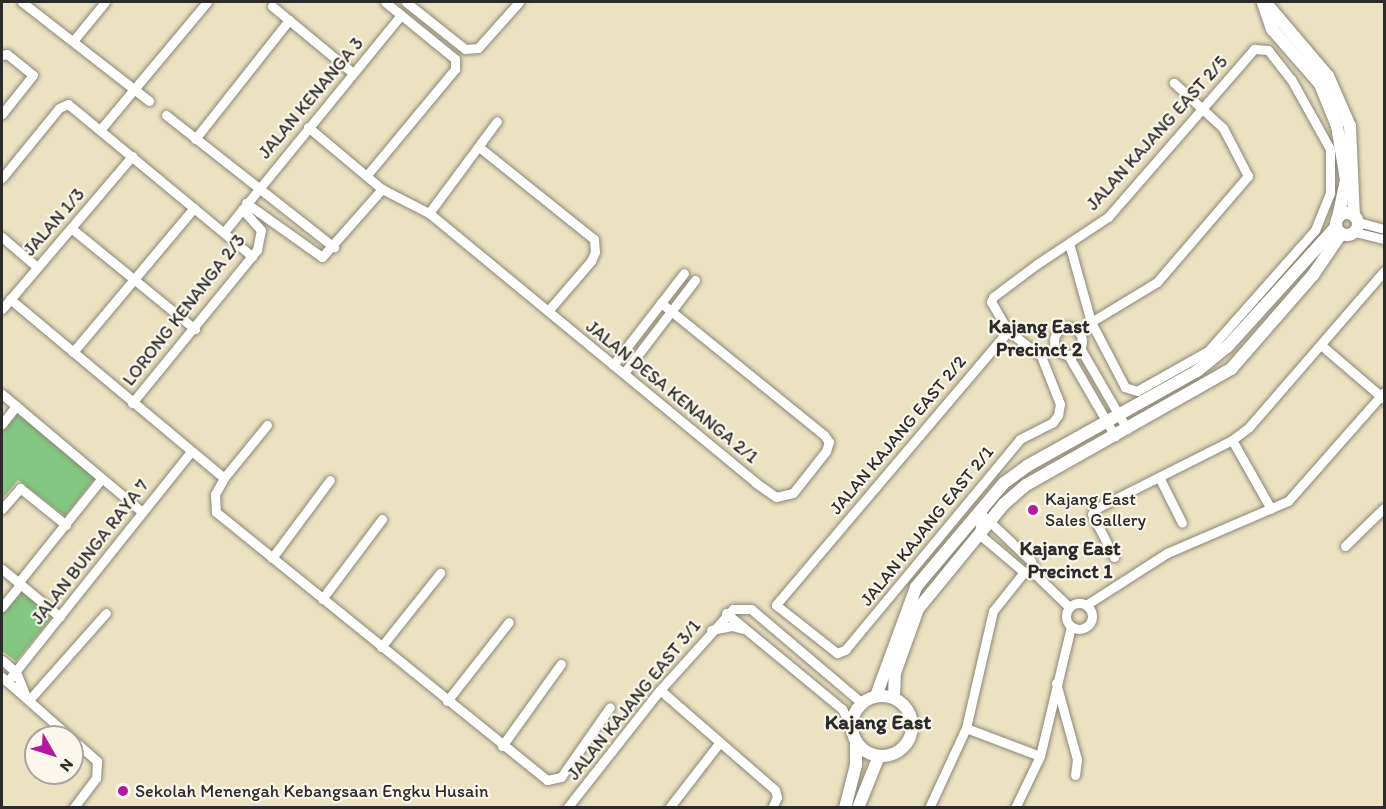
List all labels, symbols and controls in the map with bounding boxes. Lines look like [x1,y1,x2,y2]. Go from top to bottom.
street label: JALAN KENANGA 3 [254,33,368,163]
street label: JALAN KAJANG EAST 2/5 [1082,51,1232,215]
street label: JALAN 1/3 [19,184,89,260]
street label: LORONG KENANGA 2/3 [118,230,250,390]
district label: Kajang East Precinct 2 [988,315,1090,362]
street label: JALAN DESA KENANGA 2/1 [582,316,762,468]
street label: JALAN KAJANG EAST 2/2 [825,351,971,519]
street label: JALAN KAJANG EAST 2/1 [856,442,998,610]
street label: JALAN BUNGA RAYA 7 [27,475,153,629]
place label: Kajang East Sales Gallery [1045,489,1146,532]
marker: Kajang East Sales Gallery [1026,503,1040,517]
district label: Kajang East Precinct 1 [1019,537,1121,584]
street label: JALAN KAJANG EAST 3/1 [563,616,705,784]
district label: Kajang East [825,709,931,735]
north arrow [24,725,84,785]
text: N [56,755,78,776]
place label: Sekolah Menengah Kebangsaan Engku Husain [135,780,487,802]
marker: Sekolah Menengah Kebangsaan Engku Husain [116,784,130,798]

